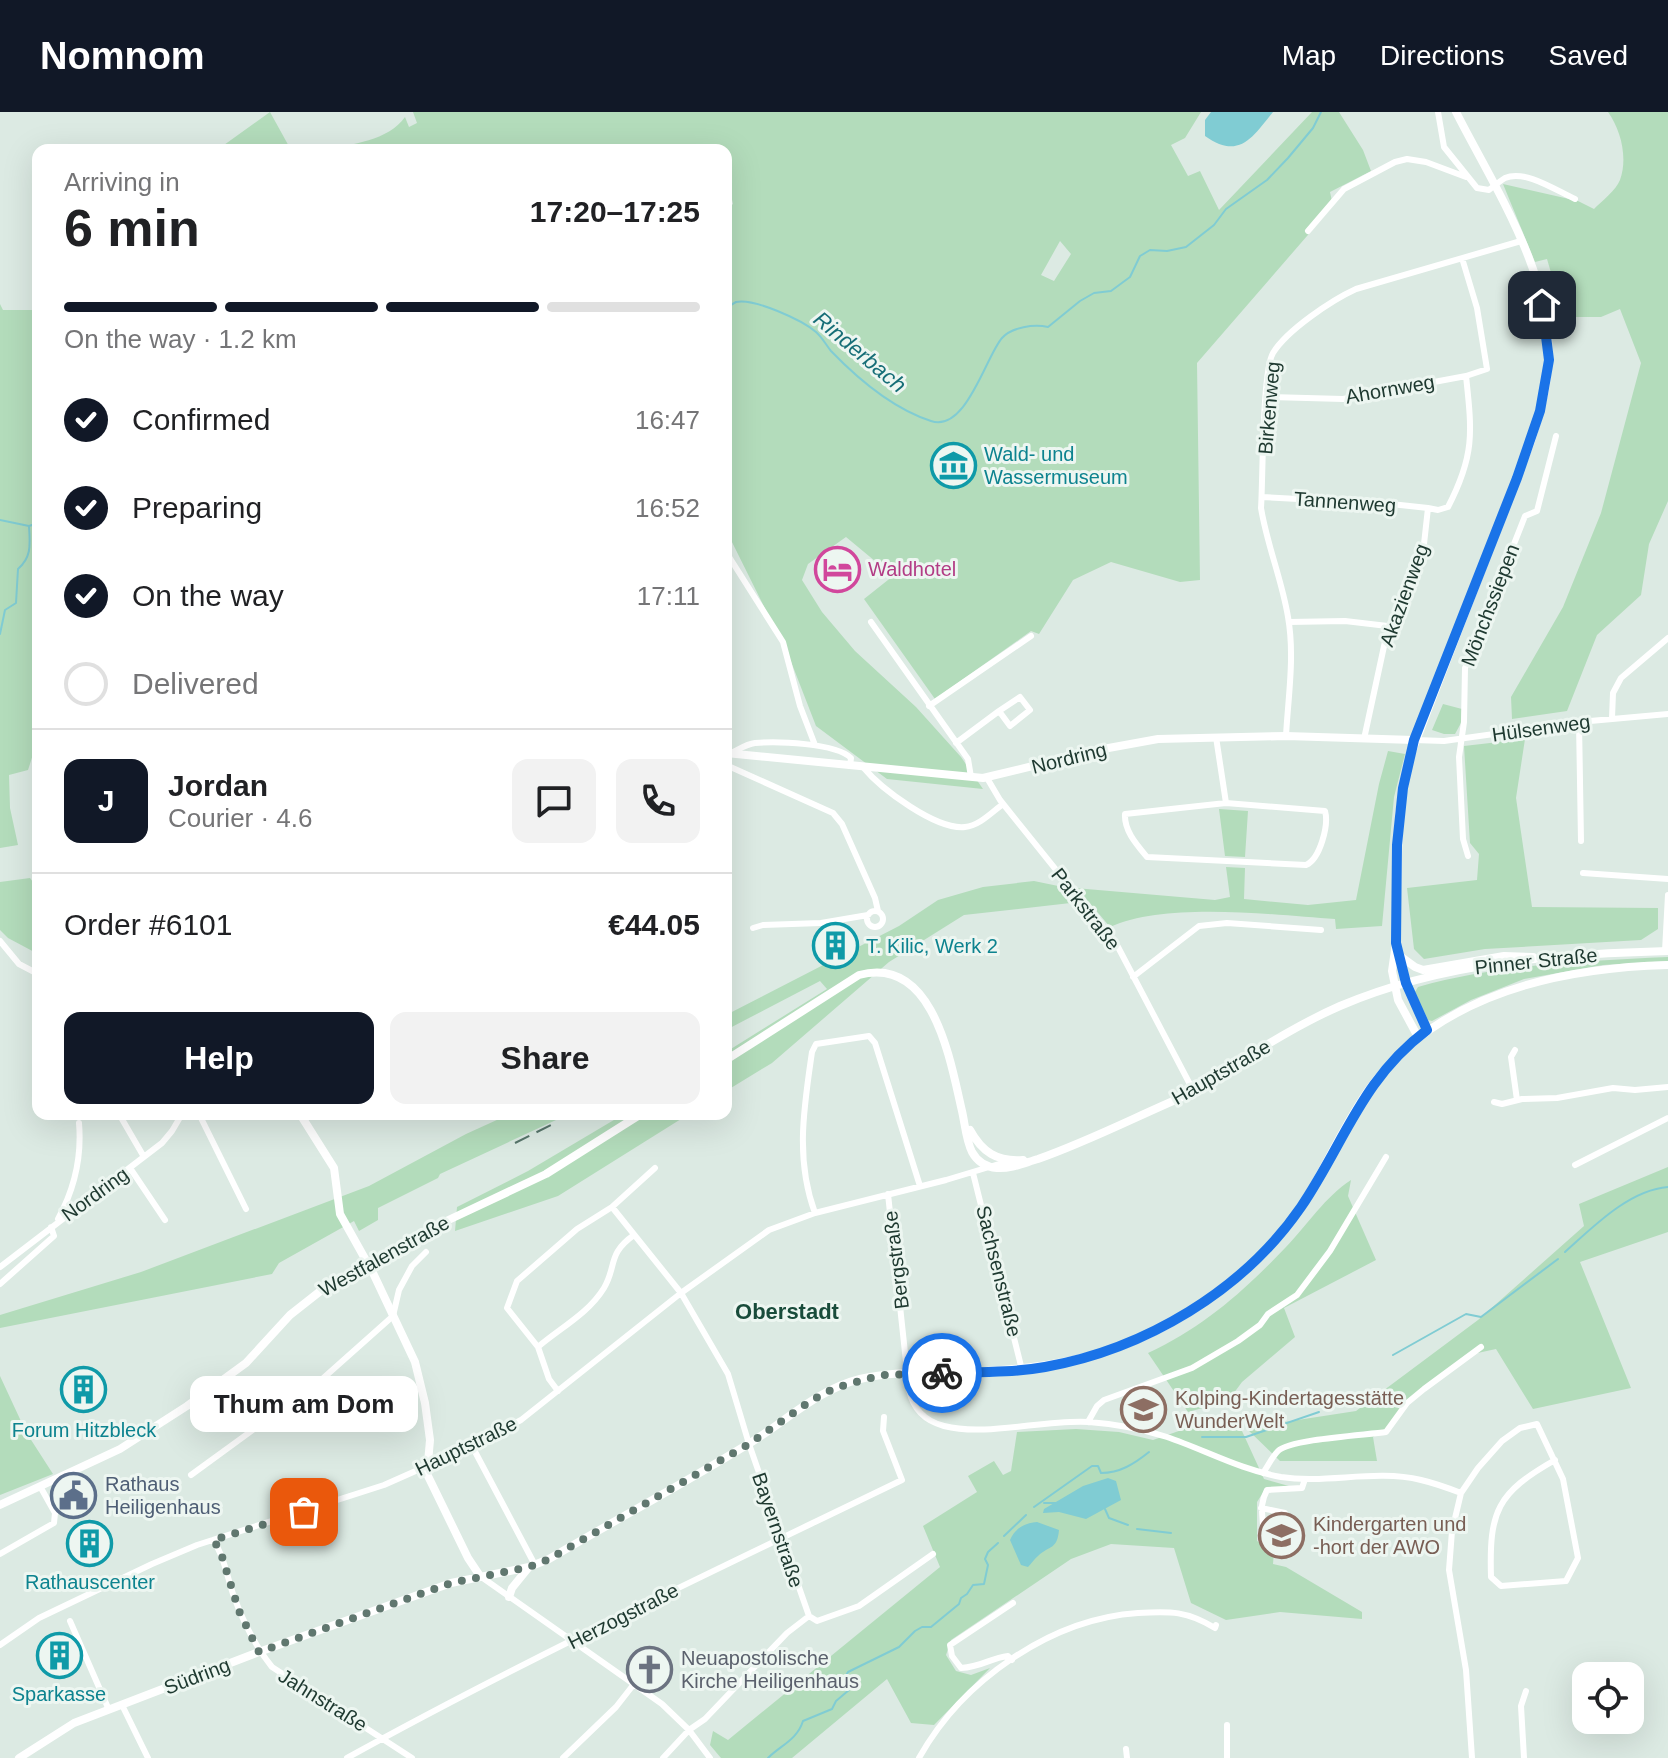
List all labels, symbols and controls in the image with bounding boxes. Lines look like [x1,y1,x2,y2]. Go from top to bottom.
text: Nomnom [40,35,205,77]
text: Map [1282,40,1336,71]
text: Directions [1380,40,1505,71]
text: Saved [1549,40,1628,71]
text: Arriving in [64,167,180,197]
text: 17:20–17:25 [530,195,700,228]
text: 6 min [64,199,200,257]
pin [1508,271,1576,339]
icon: home [1520,283,1564,327]
water label: Rinderbach [809,306,911,398]
text: On the way · 1.2 km [64,324,297,354]
street label: Birkenweg [1254,361,1284,455]
street label: Ahornweg [1344,370,1436,408]
icon: check [64,398,108,442]
text: Confirmed [132,403,270,436]
text: 16:47 [635,405,700,435]
museum icon: Wald- und Wassermuseum [929,442,977,490]
place label: Wald- und Wassermuseum [984,443,1128,488]
icon: check [64,486,108,530]
street label: Tannenweg [1293,487,1397,517]
text: Preparing [132,491,262,524]
text: 16:52 [635,493,700,523]
street label: Akazienweg [1375,541,1433,649]
street label: Mönchssiepen [1457,541,1523,669]
hotel icon: Waldhotel [813,545,861,593]
place label: Waldhotel [868,558,956,580]
icon: check [64,574,108,618]
text: On the way [132,579,284,612]
text: 17:11 [637,581,700,611]
text: Delivered [132,667,259,700]
street label: Hülsenweg [1490,710,1592,746]
street label: Nordring [1029,738,1109,778]
button: chat [512,759,596,843]
button: phone [616,759,700,843]
text: Jordan [168,769,268,802]
text: J [98,784,114,817]
text: Courier · 4.6 [168,803,313,833]
street label: Parkstraße [1047,864,1125,954]
text: Order #6101 [64,908,232,941]
text: €44.05 [608,908,700,941]
building icon: T. Kilic, Werk 2 [811,922,859,970]
place label: T. Kilic, Werk 2 [866,935,998,957]
street label: Pinner Straße [1473,944,1599,978]
button: Help [64,1012,374,1104]
button: Share [390,1012,700,1104]
street label: Hauptstraße [1168,1035,1274,1109]
street label: Nordring [58,1163,132,1225]
street label: Sachsenstraße [972,1203,1026,1339]
street label: Bergstraße [879,1210,913,1310]
street label: Westfalenstraße [315,1211,453,1301]
district label: Oberstadt [735,1299,840,1324]
courier [902,1333,982,1413]
icon: bike [920,1351,964,1395]
building icon: Forum Hitzbleck [60,1366,108,1414]
callout: Thum am Dom [190,1376,418,1432]
school or university icon: Kolping-Kindertagesstätte WunderWelt [1120,1385,1168,1433]
place label: Kolping-Kindertagesstätte WunderWelt [1175,1387,1404,1432]
text: Thum am Dom [214,1389,394,1419]
street label: Hauptstraße [412,1412,520,1480]
place label: Forum Hitzbleck [12,1419,157,1441]
street label: Bayernstraße [748,1470,808,1590]
public building icon: Rathaus Heiligenhaus [50,1472,98,1520]
place label: Rathaus Heiligenhaus [105,1473,221,1518]
pin [270,1478,338,1546]
icon: bag [282,1490,326,1534]
school or university icon: Kindergarten und -hort der AWO [1258,1512,1306,1560]
place label: Kindergarten und -hort der AWO [1313,1513,1466,1558]
building icon: Rathauscenter [66,1519,114,1567]
place label: Rathauscenter [25,1571,155,1593]
street label: Herzogstraße [564,1579,682,1653]
building icon: Sparkasse [35,1631,83,1679]
church icon: Neuapostolische Kirche Heiligenhaus [626,1646,674,1694]
place label: Neuapostolische Kirche Heiligenhaus [681,1647,859,1692]
street label: Südring [161,1653,233,1699]
map controls [1572,1662,1644,1734]
button: locate [1572,1662,1644,1734]
street label: Jahnstraße [275,1664,371,1736]
place label: Sparkasse [12,1683,106,1705]

